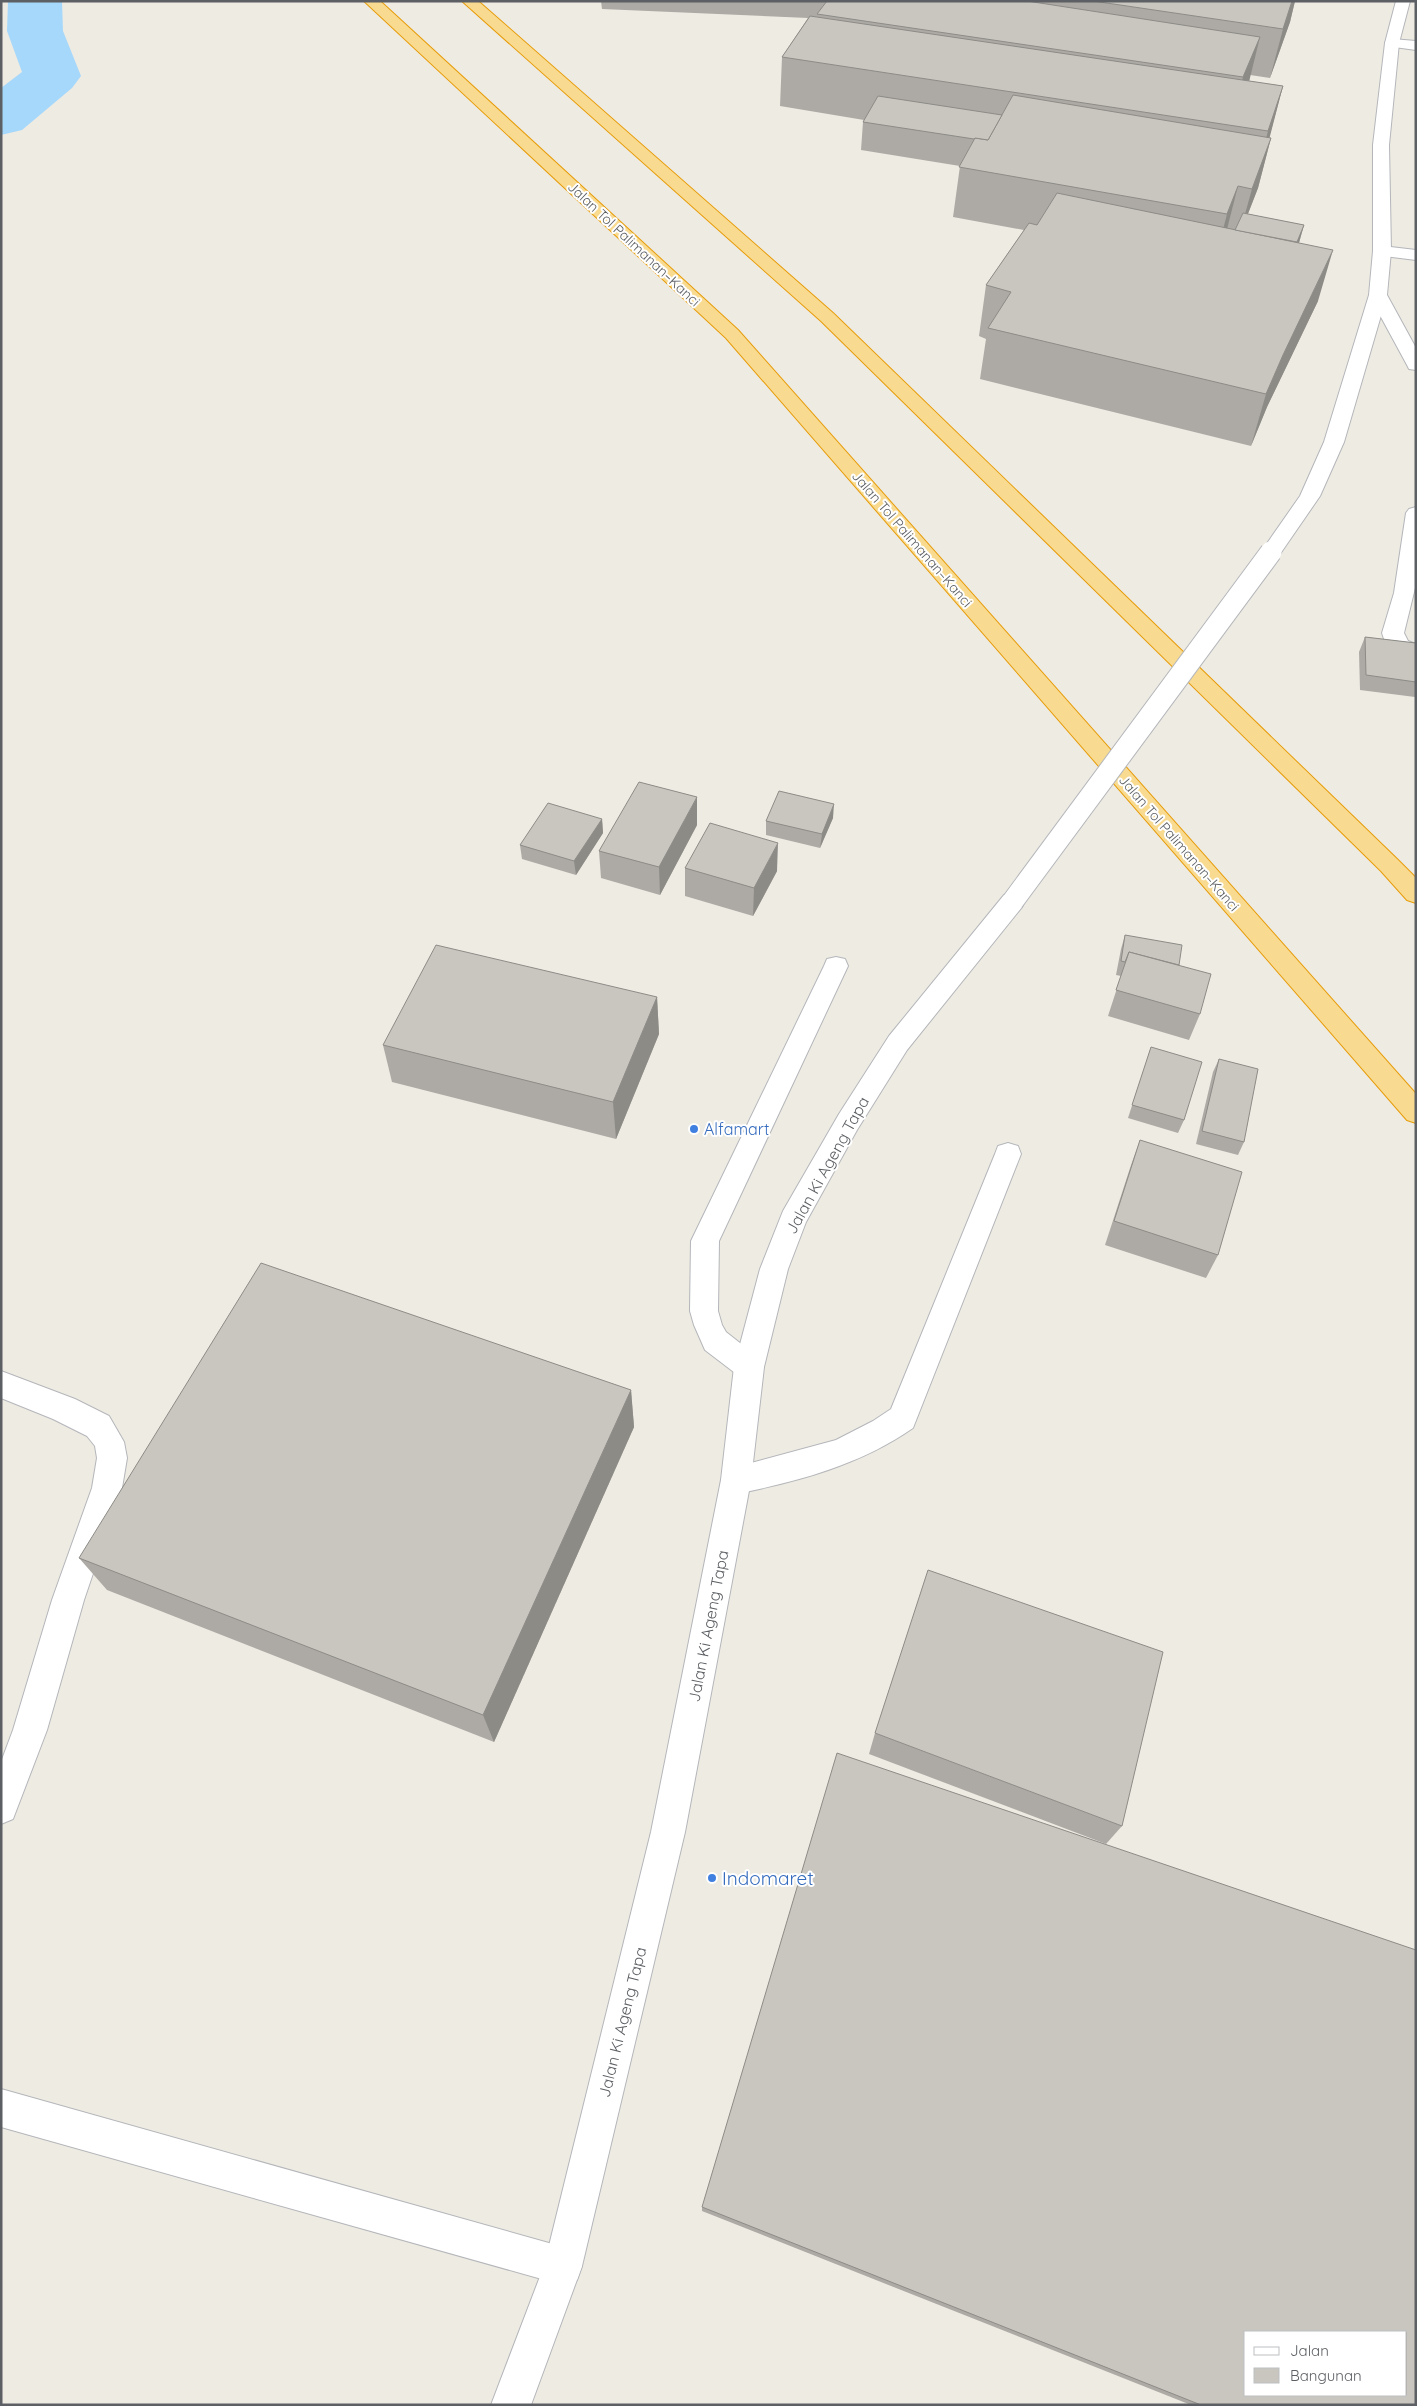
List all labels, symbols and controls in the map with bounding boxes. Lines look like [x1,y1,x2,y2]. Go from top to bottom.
street label: Jalan Tol Palimanan–Kanci [564,178,704,310]
street label: Jalan Tol Palimanan–Kanci [848,467,976,611]
street label: Jalan Tol Palimanan–Kanci [1115,771,1243,915]
street label: Jalan Ki Ageng Tapa [781,1093,873,1237]
place label: Alfamart [704,1119,769,1139]
marker: Alfamart [688,1123,700,1135]
street label: Jalan Ki Ageng Tapa [683,1548,733,1704]
place label: Indomaret [722,1866,814,1890]
marker: Indomaret [706,1872,718,1884]
street label: Jalan Ki Ageng Tapa [594,1945,650,2099]
legend [1244,2331,1407,2396]
text: Jalan [1290,2341,1329,2360]
text: Bangunan [1290,2366,1362,2385]

